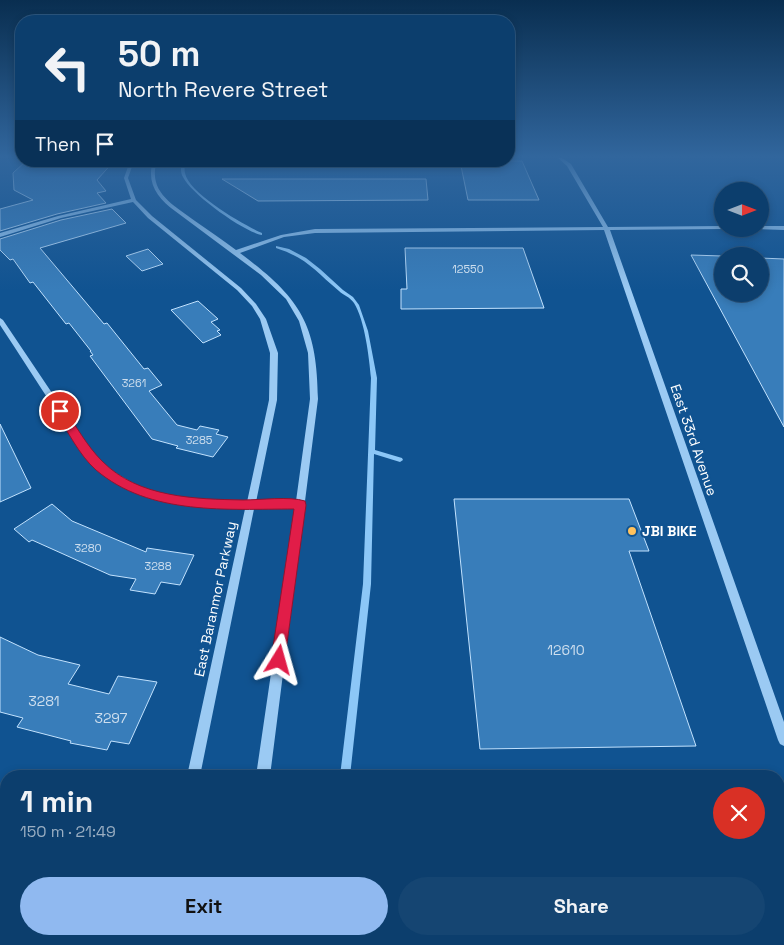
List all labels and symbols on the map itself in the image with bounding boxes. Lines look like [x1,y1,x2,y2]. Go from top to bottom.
north arrow [714,182,769,238]
house number: 12550 [452,262,484,276]
house number: 3261 [122,376,146,390]
street label: East 33rd Avenue [666,382,722,498]
pin [39,390,81,432]
house number: 3285 [186,433,213,447]
street label: East Baranmor Parkway [190,520,240,678]
place label: JBI BIKE [642,522,697,540]
marker: JBI BIKE [626,525,638,537]
house number: 3280 [74,541,102,555]
house number: 3288 [145,559,172,573]
position arrow [252,633,304,685]
house number: 12610 [547,641,585,659]
house number: 3281 [28,692,60,710]
house number: 3297 [94,709,128,727]

